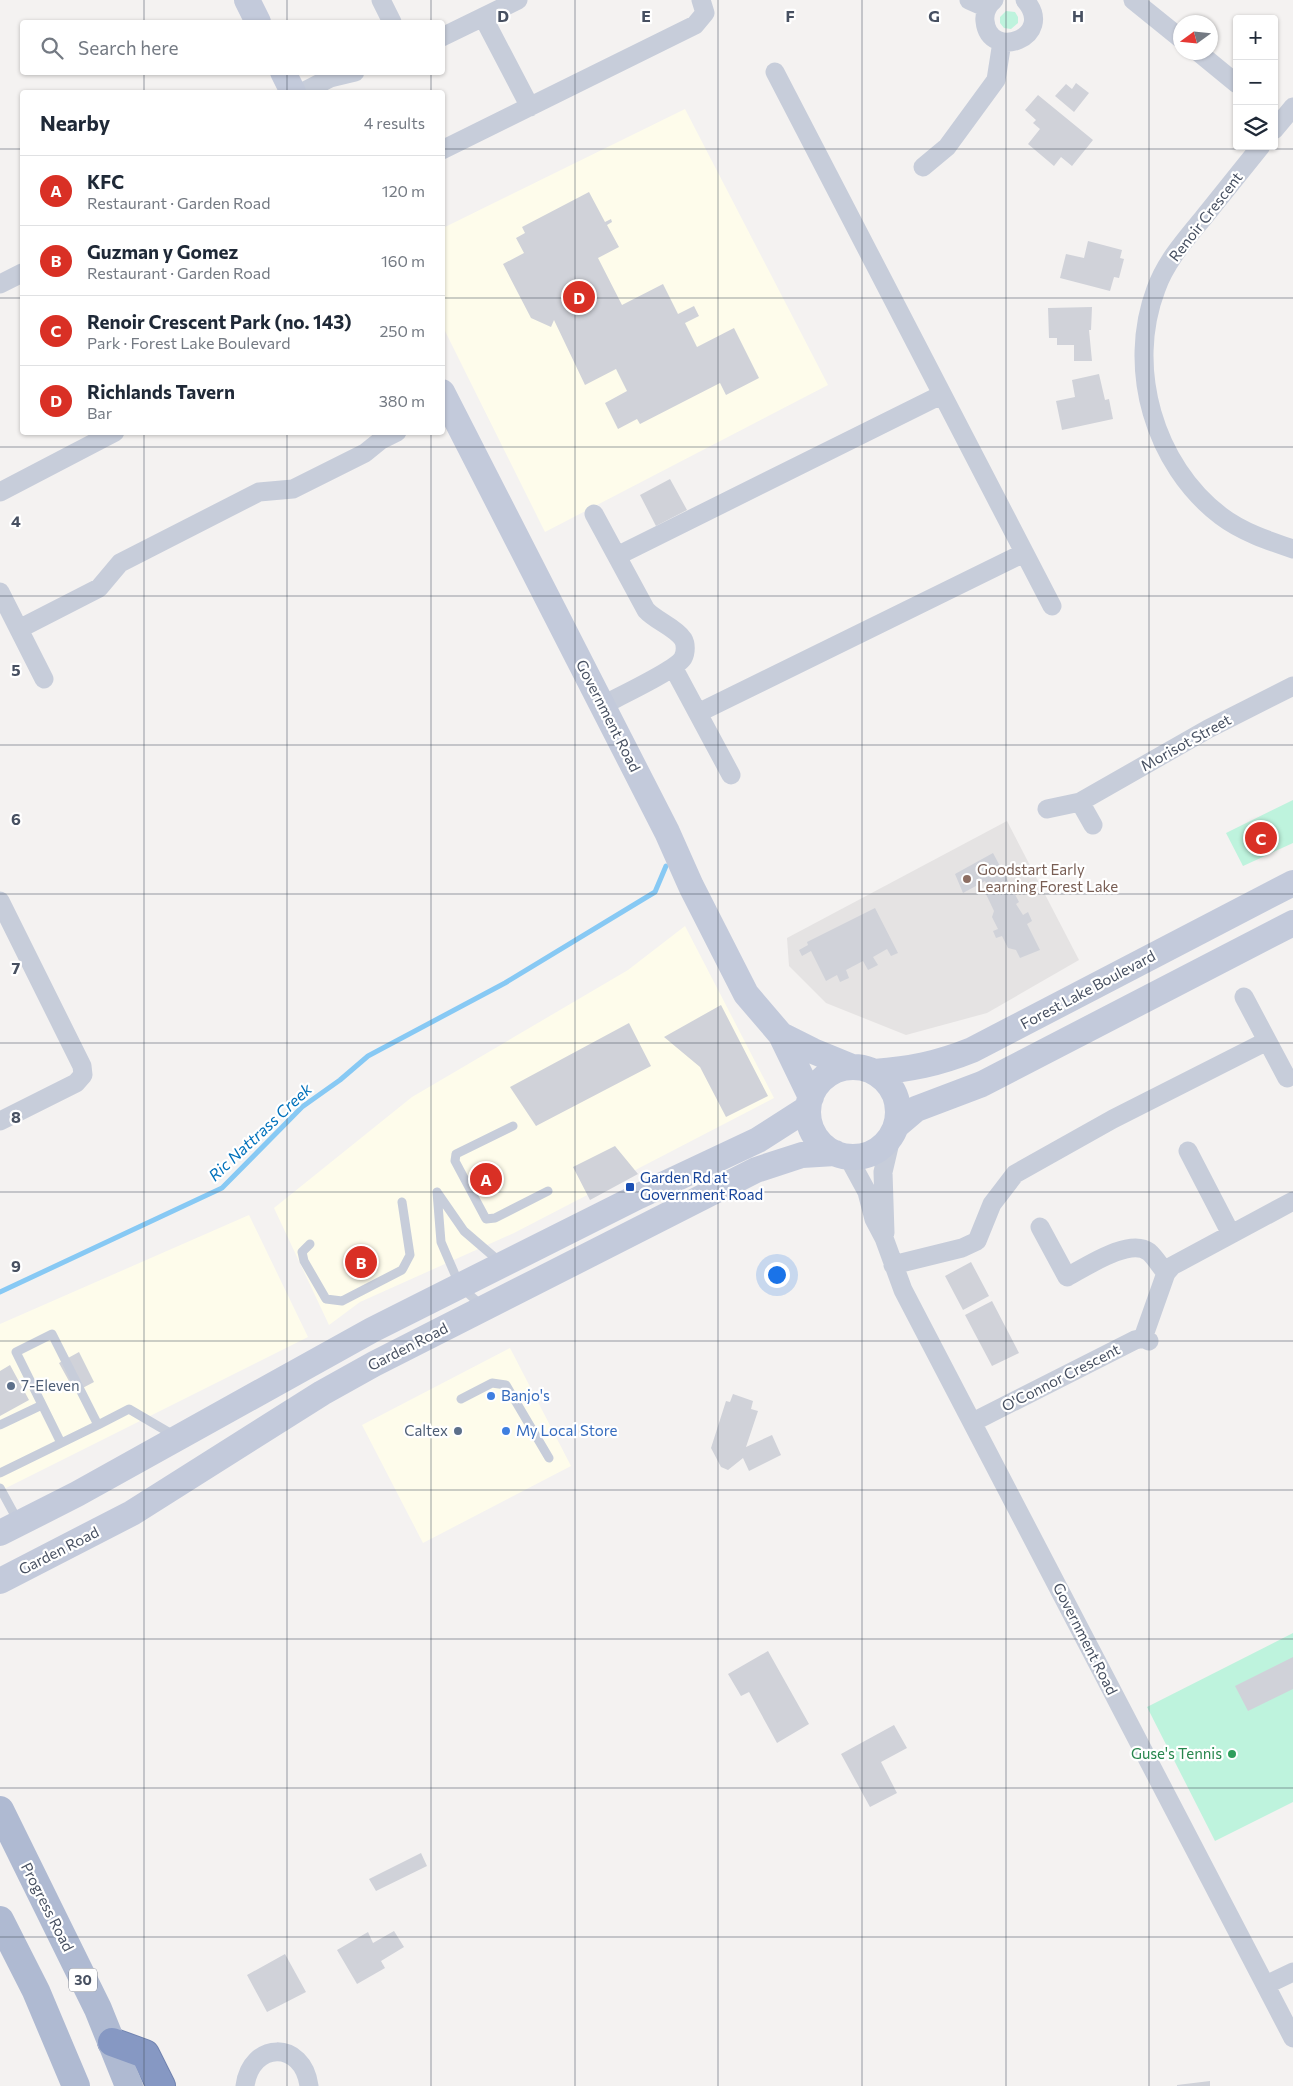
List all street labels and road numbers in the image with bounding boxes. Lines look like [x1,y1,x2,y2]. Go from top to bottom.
street label: Renoir Crescent [1165,168,1246,265]
street label: Government Road [573,657,645,775]
street label: Morisot Street [1137,710,1234,774]
street label: Forest Lake Boulevard [1017,946,1158,1032]
street label: Garden Road [364,1318,451,1374]
street label: O'Connor Crescent [998,1339,1123,1415]
street label: Garden Road [15,1522,102,1578]
street label: Government Road [1050,1580,1122,1698]
street label: Progress Road [18,1859,78,1954]
road number: 30 [69,1968,97,1992]

